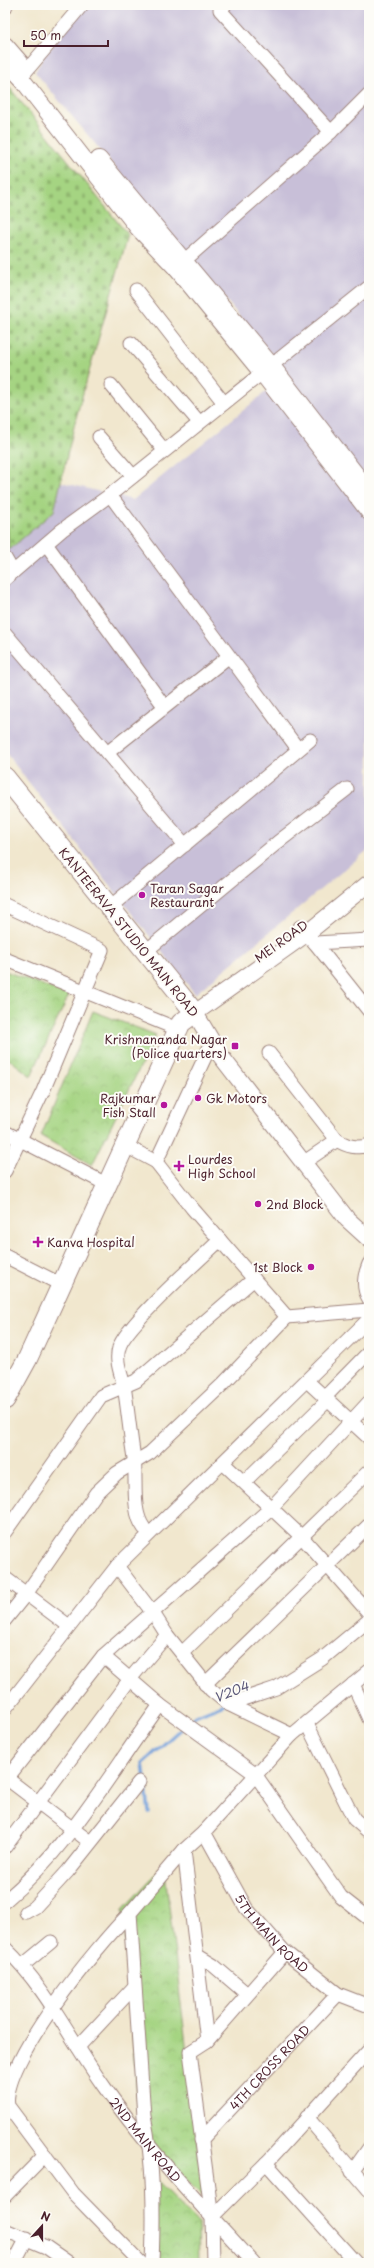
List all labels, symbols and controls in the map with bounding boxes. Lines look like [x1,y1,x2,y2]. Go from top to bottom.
scale bar [24,22,108,48]
text: 50 m [30,26,61,44]
street label: KANTEERAVA STUDIO MAIN ROAD [55,844,203,1020]
place label: Taran Sagar Restaurant [150,879,224,911]
marker: Taran Sagar Restaurant [137,890,147,900]
street label: MEI ROAD [251,915,311,967]
place label: Krishnananda Nagar (Police quarters) [104,1030,228,1062]
marker: Krishnananda Nagar (Police quarters) [230,1041,240,1051]
place label: Rajkumar Fish Stall [100,1089,157,1121]
place label: Gk Motors [206,1089,268,1107]
marker: Gk Motors [193,1093,203,1103]
marker: Rajkumar Fish Stall [159,1100,169,1110]
place label: Lourdes High School [188,1150,256,1182]
marker: Lourdes High School [173,1160,185,1172]
place label: 2nd Block [266,1195,324,1213]
marker: 2nd Block [253,1199,263,1209]
place label: Kanva Hospital [47,1233,135,1251]
marker: Kanva Hospital [32,1236,44,1248]
place label: 1st Block [253,1258,303,1276]
marker: 1st Block [306,1262,316,1272]
water label: V204 [211,1675,251,1707]
street label: 5TH MAIN ROAD [231,1891,313,1977]
street label: 4TH CROSS ROAD [225,2021,314,2114]
street label: 2ND MAIN ROAD [105,2093,185,2186]
north arrow [22,2206,62,2246]
text: N [39,2207,53,2226]

